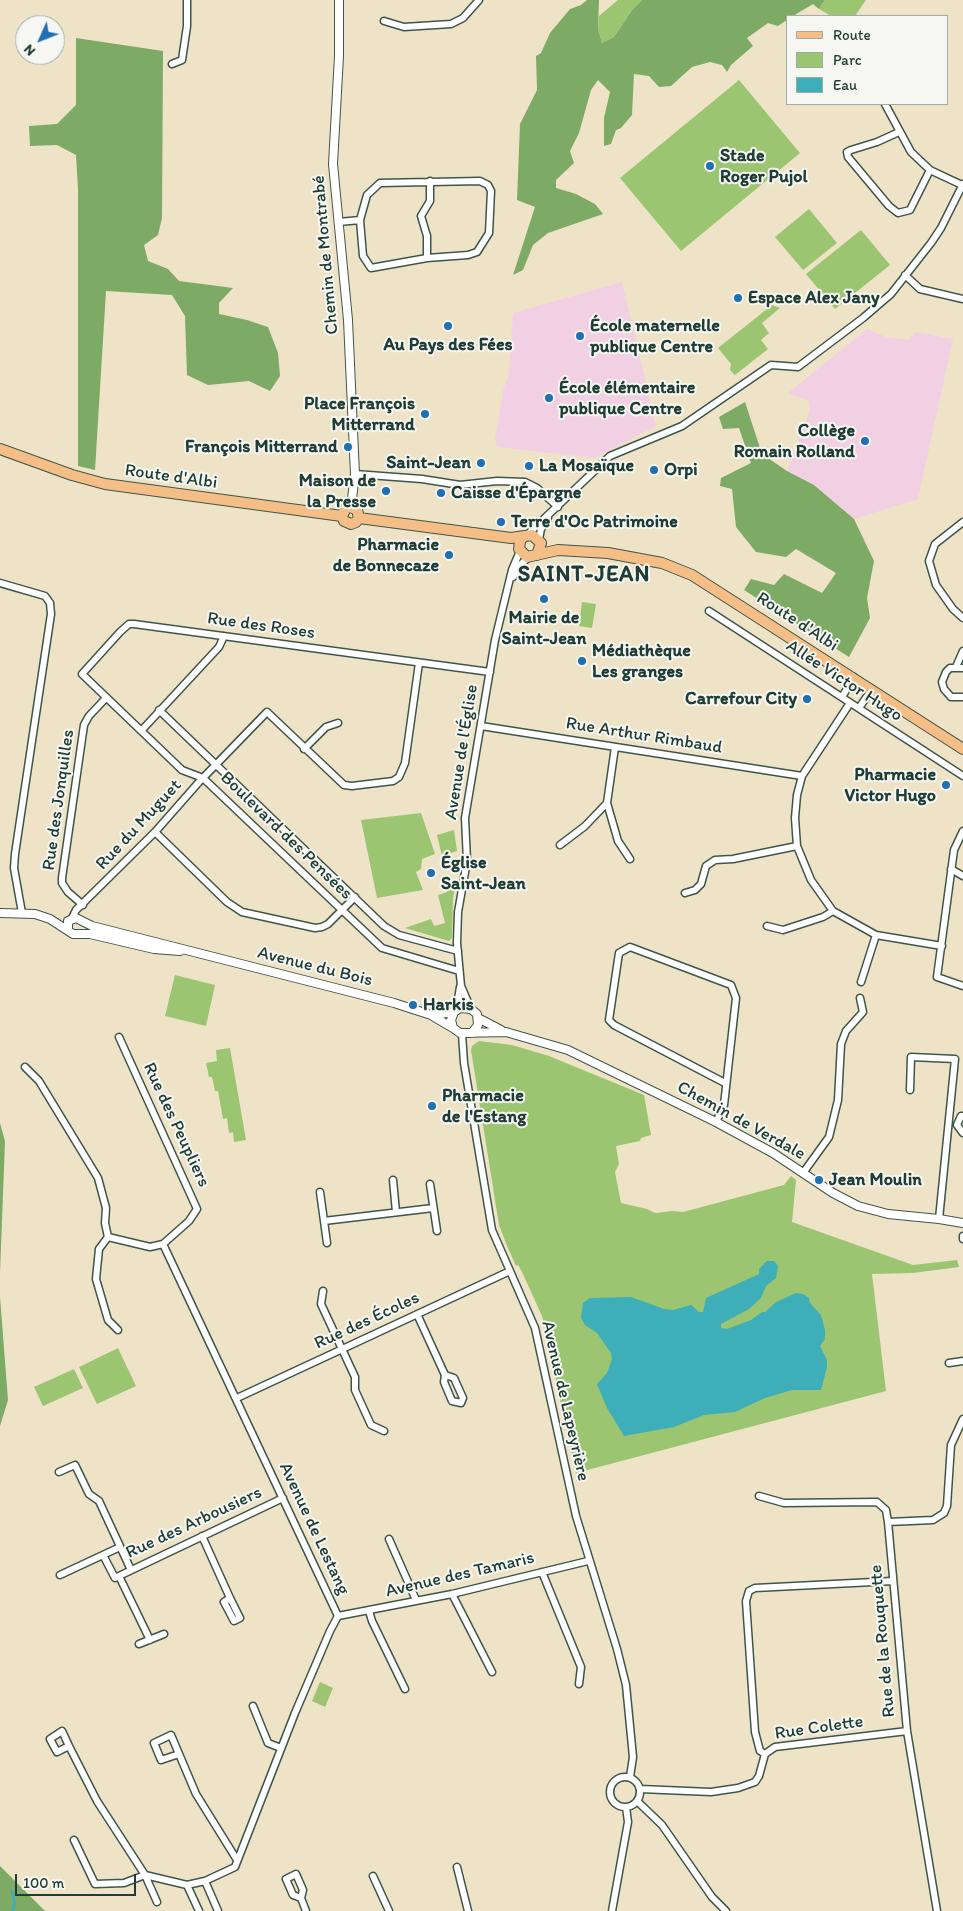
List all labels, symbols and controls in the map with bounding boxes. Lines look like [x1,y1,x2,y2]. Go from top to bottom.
north arrow [15,15,65,65]
legend [786,15,948,105]
text: Route [833,26,871,44]
text: N [20,41,39,59]
text: Parc [833,51,862,69]
text: Eau [833,76,857,94]
place label: Stade Roger Pujol [720,145,808,188]
marker: Stade Roger Pujol [704,160,716,172]
street label: Chemin de Montrabé [308,174,344,336]
place label: Espace Alex Jany [748,287,879,309]
marker: Espace Alex Jany [732,292,744,304]
place label: École maternelle publique Centre [590,315,720,358]
marker: Au Pays des Fées [442,320,454,332]
marker: École maternelle publique Centre [574,330,586,342]
place label: Au Pays des Fées [383,334,513,356]
place label: École élémentaire publique Centre [559,377,695,419]
marker: École élémentaire publique Centre [543,392,555,404]
place label: Place François Mitterrand [304,393,415,436]
marker: Place François Mitterrand [419,408,431,420]
place label: Collège Romain Rolland [734,420,855,462]
marker: Collège Romain Rolland [859,435,871,447]
place label: François Mitterrand [185,436,338,458]
marker: François Mitterrand [342,441,354,453]
place label: Saint-Jean [386,452,471,474]
place label: La Mosaïque [539,455,634,477]
marker: Saint-Jean [475,457,487,469]
place label: Orpi [664,459,698,481]
street label: Route d'Albi [123,460,219,494]
marker: La Mosaïque [523,460,535,472]
marker: Orpi [648,464,660,476]
place label: Maison de la Presse [299,470,376,512]
place label: Caisse d'Épargne [451,482,581,504]
marker: Maison de la Presse [380,485,392,497]
marker: Caisse d'Épargne [435,487,447,499]
place label: Terre d'Oc Patrimoine [511,511,678,533]
marker: Terre d'Oc Patrimoine [495,516,507,528]
place label: Pharmacie de Bonnecaze [333,534,439,576]
marker: Pharmacie de Bonnecaze [443,549,455,561]
district label: SAINT-JEAN [518,562,650,588]
street label: Route d'Albi [752,588,842,656]
marker: Mairie de Saint-Jean [538,593,550,605]
place label: Mairie de Saint-Jean [502,607,586,650]
street label: Rue des Roses [206,608,316,644]
street label: Allée Victor Hugo [782,635,906,727]
place label: Médiathèque Les granges [592,640,691,682]
marker: Médiathèque Les granges [576,655,588,667]
street label: Avenue de l'Église [441,683,483,821]
place label: Carrefour City [685,688,797,710]
marker: Carrefour City [801,693,813,705]
street label: Rue Arthur Rimbaud [564,713,724,759]
street label: Rue des Jonquilles [38,728,80,872]
place label: Pharmacie Victor Hugo [844,764,936,806]
street label: Boulevard des Pensées [215,767,357,905]
street label: Rue du Muguet [92,775,186,875]
marker: Pharmacie Victor Hugo [940,779,952,791]
place label: Église Saint-Jean [441,852,526,894]
marker: Église Saint-Jean [425,867,437,879]
street label: Avenue du Bois [255,942,375,992]
place label: Harkis [423,994,474,1016]
marker: Harkis [407,999,419,1011]
street label: Rue des Peupliers [138,1059,214,1191]
street label: Chemin de Verdale [673,1077,809,1165]
place label: Pharmacie de l'Estang [442,1085,526,1128]
marker: Pharmacie de l'Estang [426,1100,438,1112]
place label: Jean Moulin [829,1169,922,1191]
marker: Jean Moulin [813,1174,825,1186]
street label: Rue des Écoles [311,1287,423,1355]
street label: Avenue de Lapeyrière [536,1319,594,1483]
street label: Avenue de Lestang [274,1459,354,1599]
street label: Rue des Arbousiers [123,1482,265,1564]
street label: Avenue des Tamaris [384,1547,536,1603]
street label: Rue de la Rouquette [866,1564,900,1718]
street label: Rue Colette [773,1711,865,1745]
scale bar [18,1864,139,1896]
text: 100 m [23,1874,64,1892]

